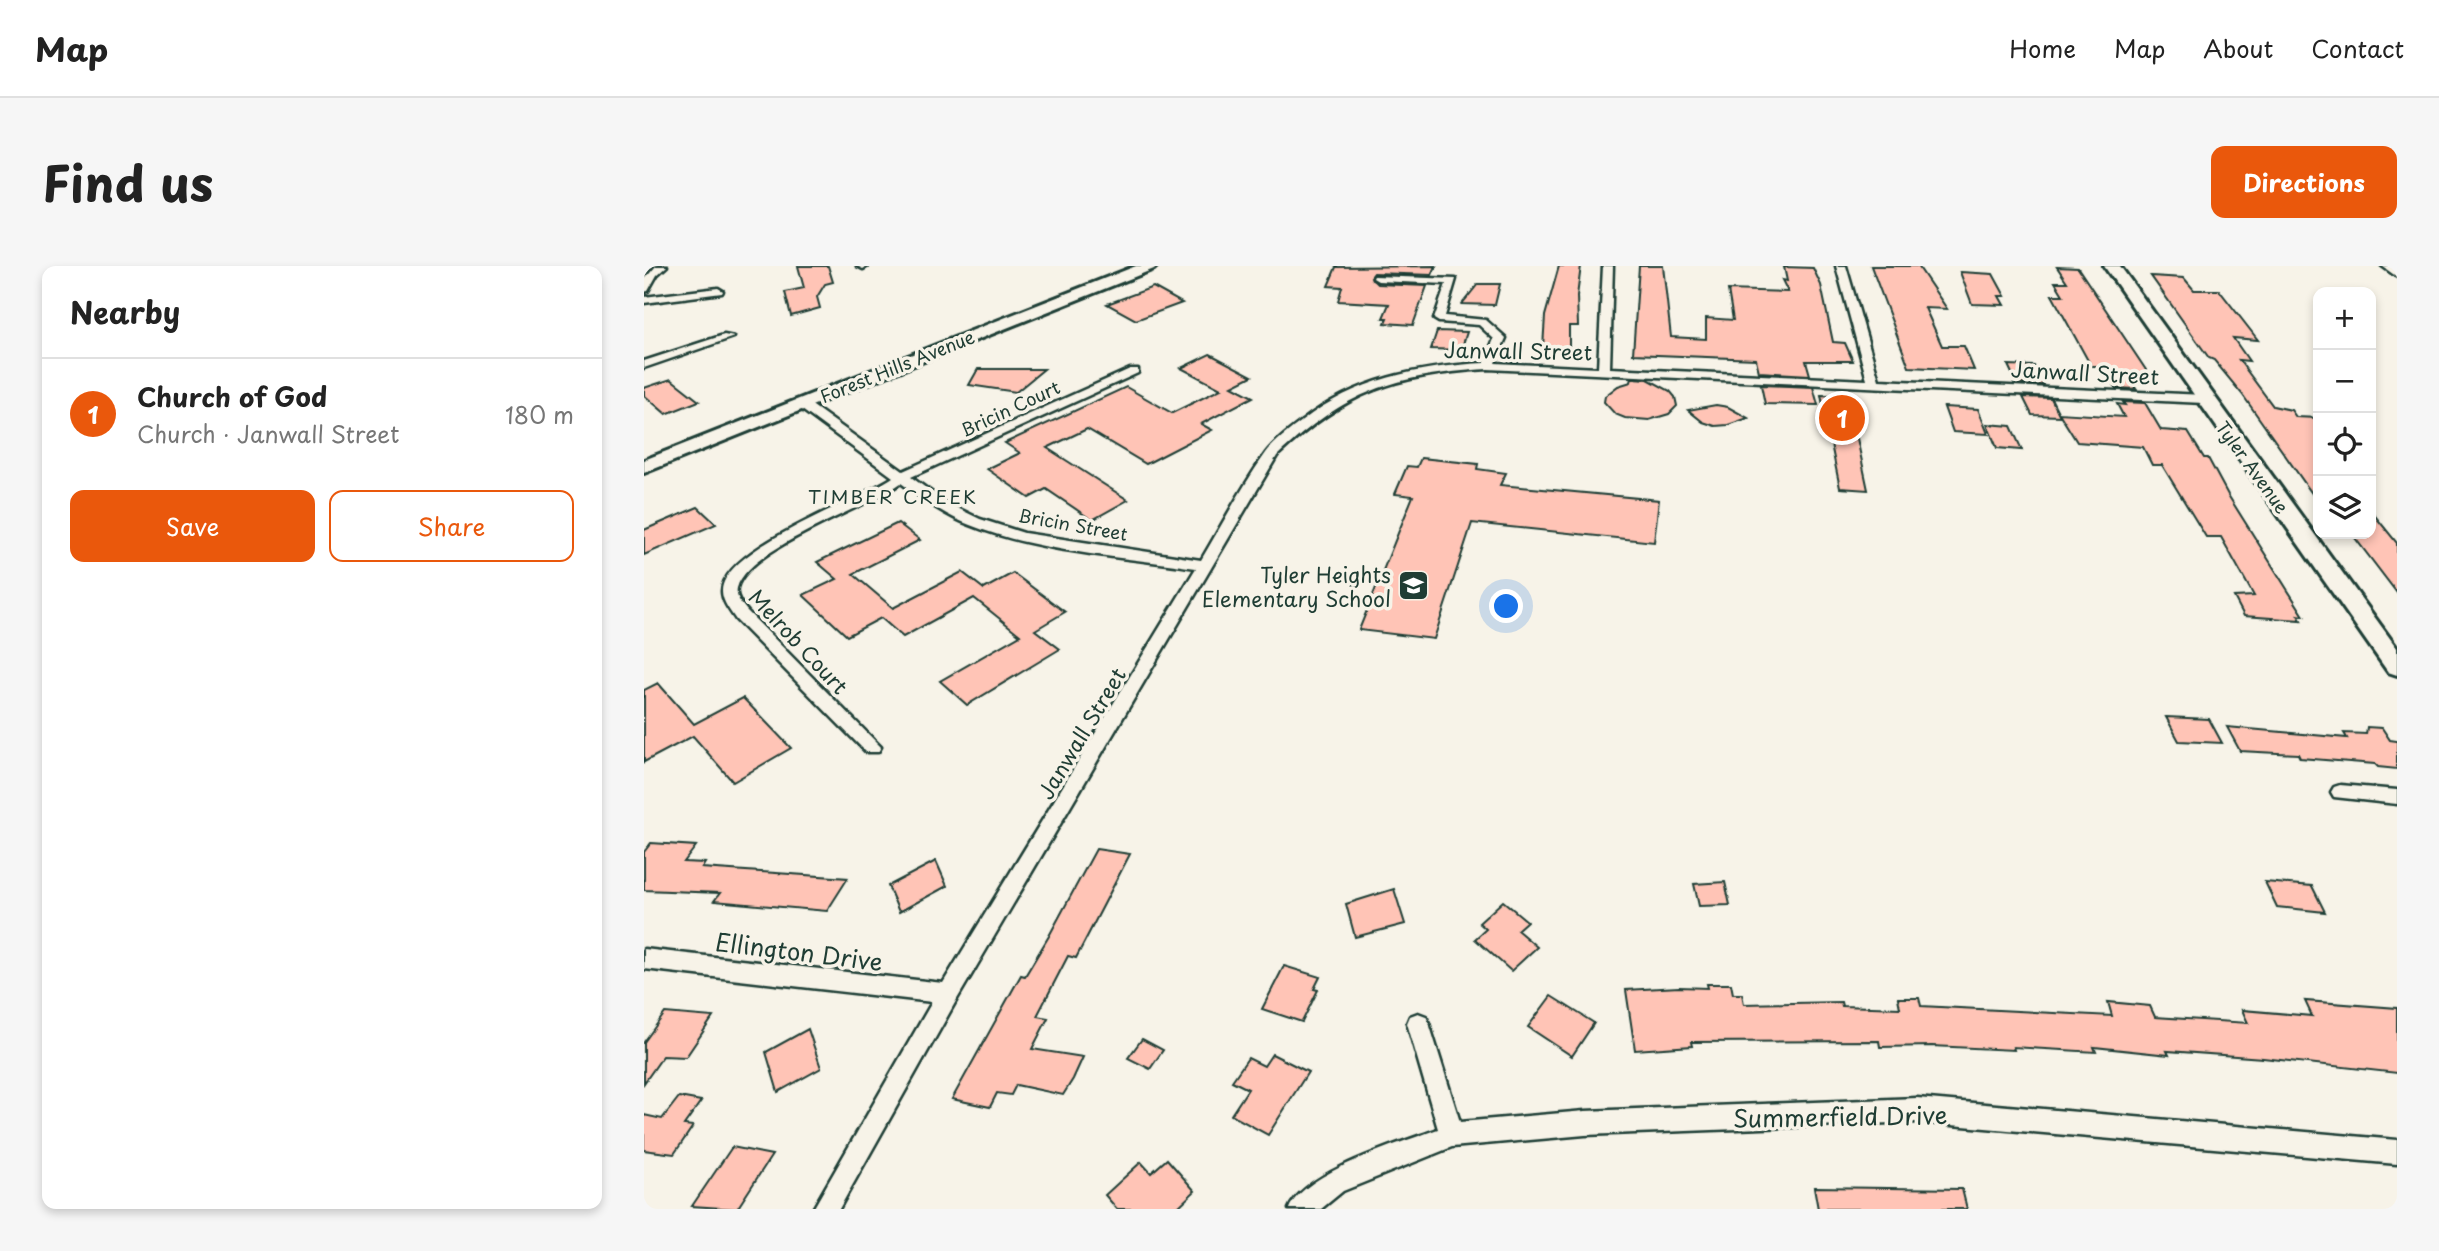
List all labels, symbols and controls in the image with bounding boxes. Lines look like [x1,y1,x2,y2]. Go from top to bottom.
text: Map [35,23,108,73]
text: Home [2009,30,2076,66]
text: Map [2114,30,2165,66]
text: About [2203,30,2273,66]
text: Contact [2311,30,2404,66]
text: Find us [42,145,213,219]
button: Directions [2211,146,2397,218]
map controls [2313,287,2376,539]
button: + [2313,287,2376,350]
text: Nearby [70,289,180,334]
street label: Forest Hills Avenue [816,323,979,409]
street label: Janwall Street [1444,333,1592,367]
button: − [2313,350,2376,413]
street label: Janwall Street [2010,352,2160,392]
street label: Bricin Court [956,373,1064,443]
text: Church of God [137,377,327,416]
pin: 1 [1819,392,1865,444]
text: 1 [88,397,99,432]
text: 180 m [505,397,574,432]
button: locate [2313,413,2376,476]
street label: Tyler Avenue [2210,415,2296,519]
text: Church · Janwall Street [137,416,399,451]
button: layers [2313,476,2376,539]
district label: TIMBER CREEK [808,482,978,510]
button: Save [70,490,315,562]
button: Share [329,490,574,562]
street label: Bricin Street [1016,501,1130,547]
place label: Tyler Heights Elementary School [1202,558,1391,614]
school or university icon: Tyler Heights Elementary School [1397,569,1431,603]
street label: Melrob Court [742,581,856,701]
your location [1489,589,1523,623]
street label: Janwall Street [1029,661,1133,805]
street label: Ellington Drive [713,923,885,979]
street label: Summerfield Drive [1732,1096,1948,1136]

